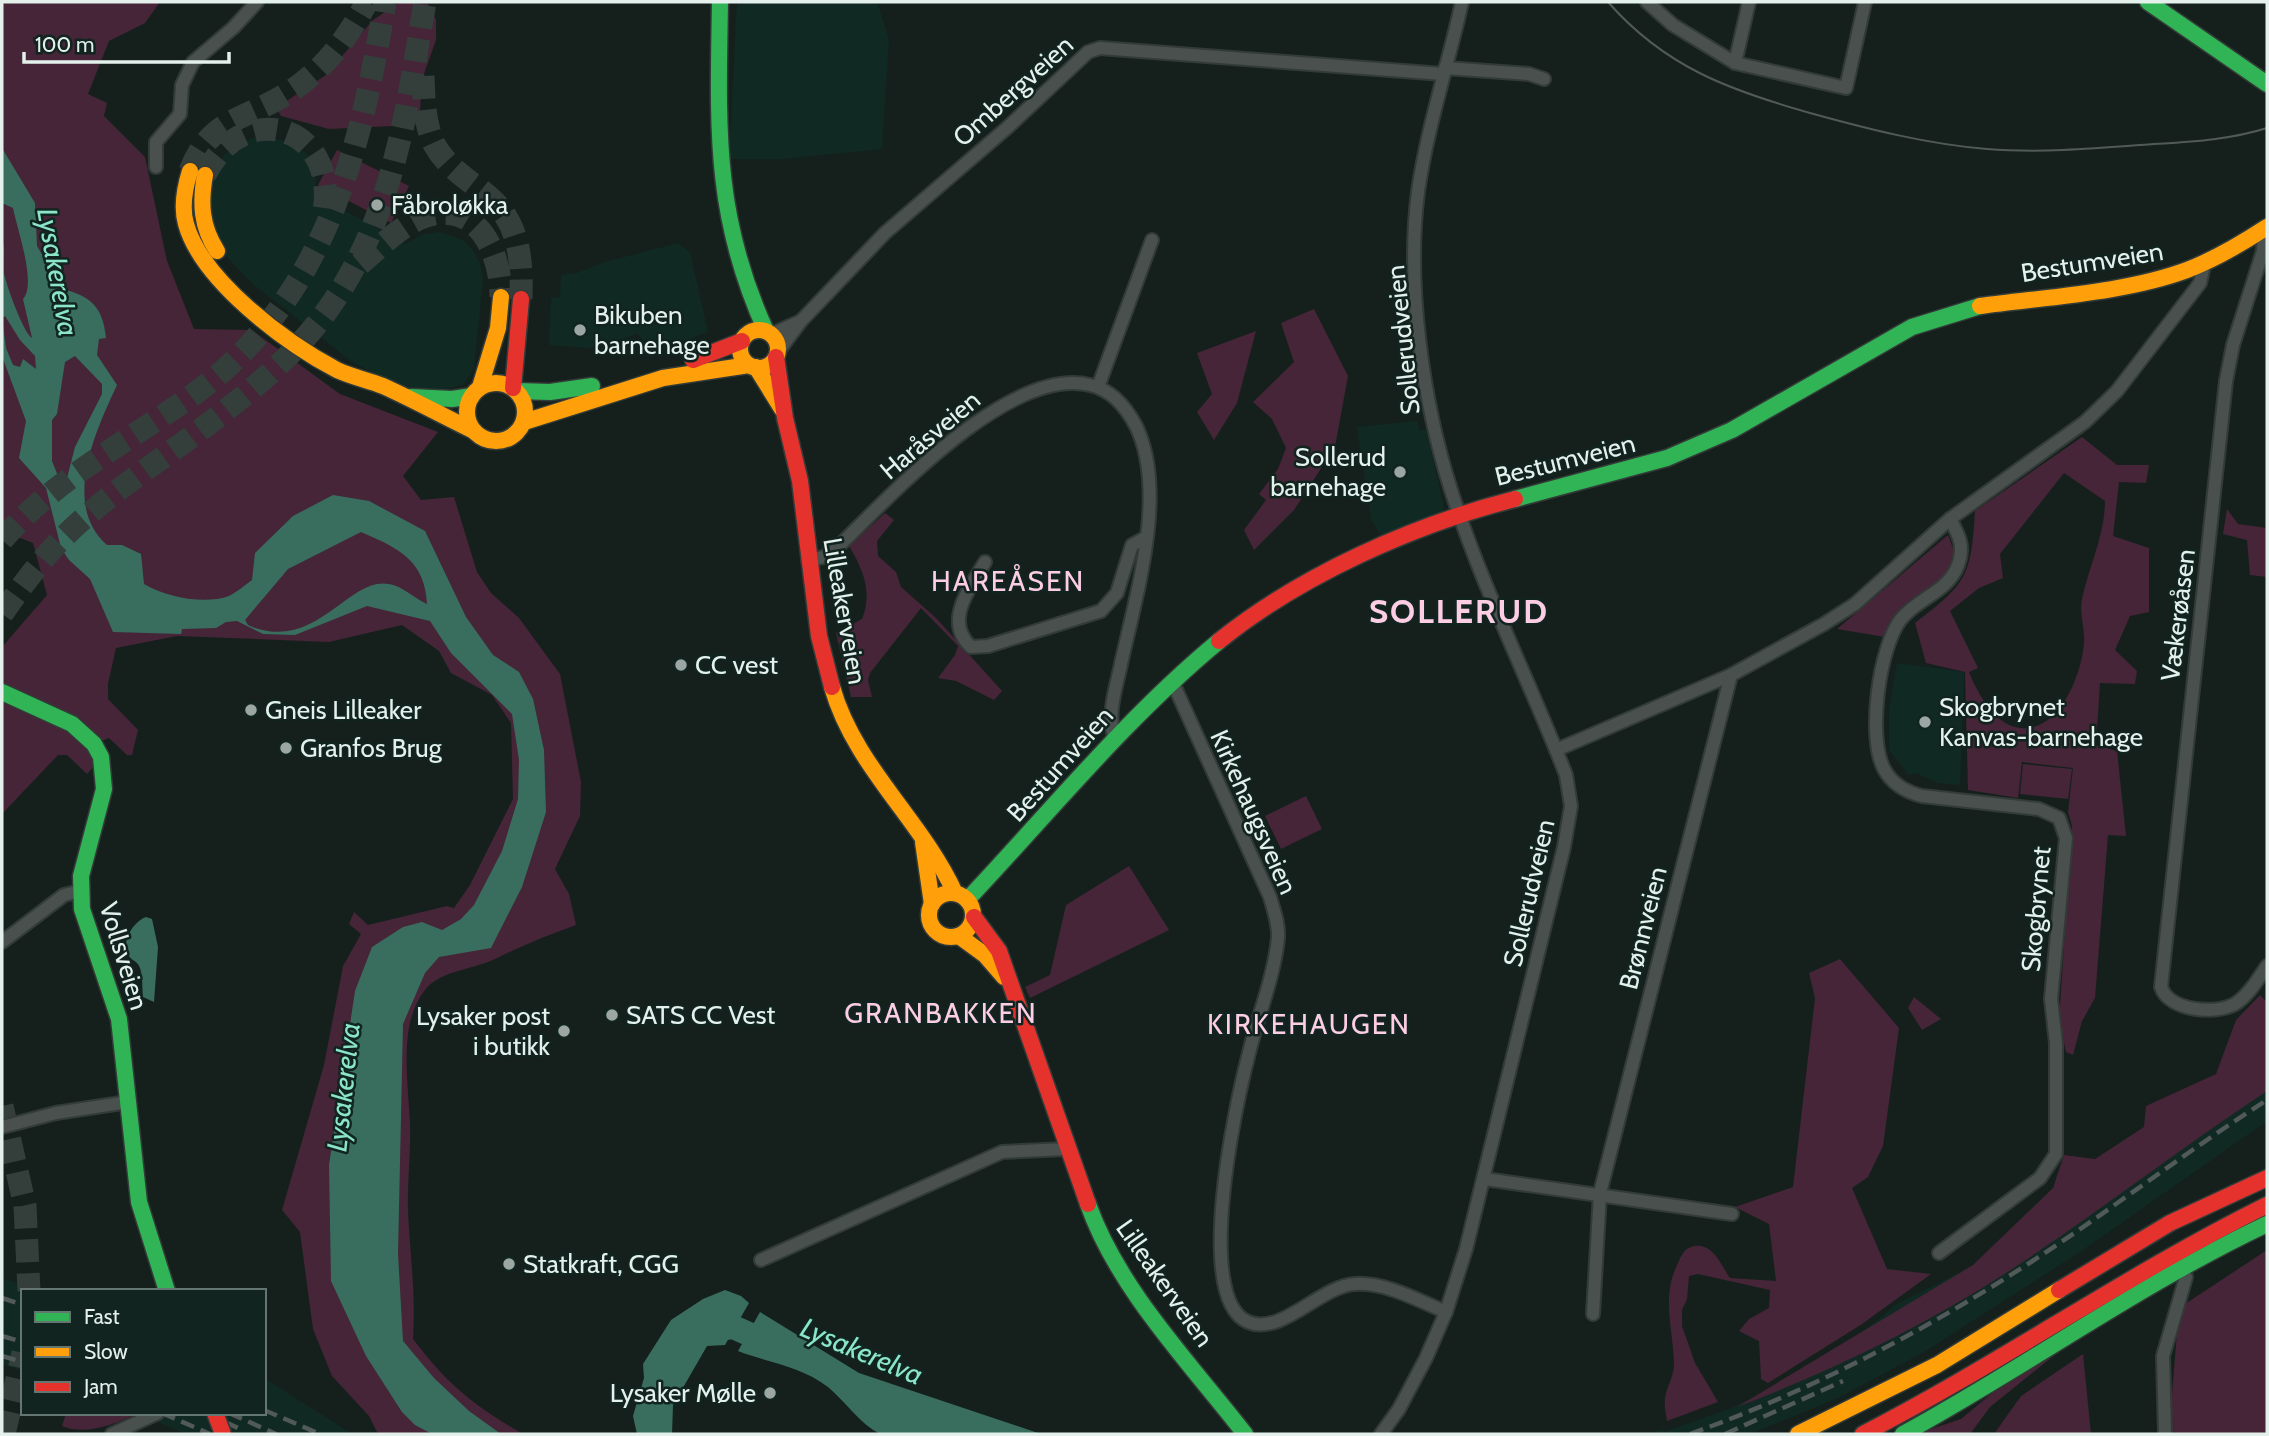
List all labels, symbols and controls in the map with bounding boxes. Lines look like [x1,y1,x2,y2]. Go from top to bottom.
scale bar [24,21,229,65]
street label: Ombergveien [946,29,1080,153]
text: 100 m [35,32,94,57]
place label: Fåbroløkka [391,189,509,221]
marker: Fåbroløkka [369,197,385,213]
water label: Lysakerelva [30,205,86,339]
street label: Bestumveien [2019,235,2165,289]
street label: Sollerudveien [1379,264,1427,416]
place label: Bikuben barnehage [594,299,710,361]
marker: Bikuben barnehage [572,322,588,338]
street label: Haråsveien [873,384,987,486]
street label: Bestumveien [1491,427,1639,493]
place label: Sollerud barnehage [1270,441,1386,503]
marker: Sollerud barnehage [1392,464,1408,480]
street label: Lilleakerveien [816,535,874,687]
street label: Vækerøåsen [2154,547,2202,683]
district label: HAREÅSEN [931,563,1085,598]
district label: SOLLERUD [1369,591,1549,631]
place label: CC vest [695,649,778,681]
marker: CC vest [673,657,689,673]
place label: Skogbrynet Kanvas-barnehage [1939,691,2143,753]
place label: Gneis Lilleaker [265,694,422,726]
street label: Bestumveien [1000,700,1120,828]
marker: Gneis Lilleaker [243,702,259,718]
marker: Skogbrynet Kanvas-barnehage [1917,714,1933,730]
street label: Kirkehaugsveien [1203,725,1305,899]
place label: Granfos Brug [300,732,443,764]
marker: Granfos Brug [278,740,294,756]
street label: Sollerudveien [1496,816,1562,970]
street label: Skogbrynet [2015,845,2057,973]
street label: Brønnveien [1612,863,1674,993]
street label: Vollsveien [92,898,156,1014]
district label: GRANBAKKEN [844,996,1038,1030]
place label: SATS CC Vest [626,999,776,1031]
place label: Lysaker post i butikk [416,1000,550,1062]
marker: SATS CC Vest [604,1007,620,1023]
district label: KIRKEHAUGEN [1207,1007,1411,1041]
water label: Lysakerelva [319,1021,367,1153]
marker: Lysaker post i butikk [556,1023,572,1039]
street label: Lilleakerveien [1109,1213,1221,1353]
place label: Statkraft, CGG [523,1248,679,1280]
marker: Statkraft, CGG [501,1256,517,1272]
legend [21,1289,266,1415]
text: Fast [84,1304,120,1329]
water label: Lysakerelva [796,1310,928,1392]
text: Slow [84,1339,128,1364]
text: Jam [83,1374,118,1399]
place label: Lysaker Mølle [610,1377,756,1409]
marker: Lysaker Mølle [762,1385,778,1401]

